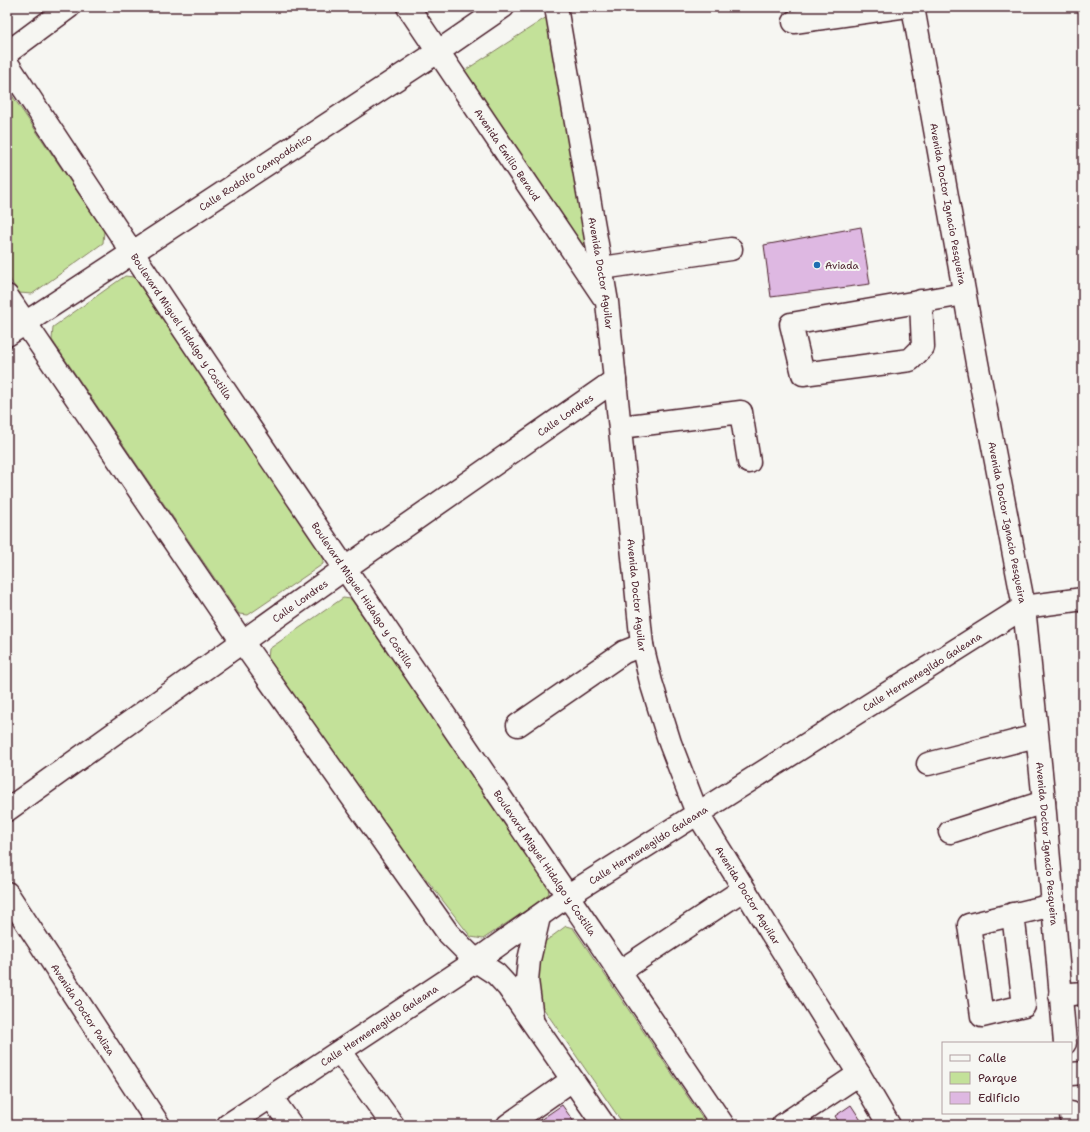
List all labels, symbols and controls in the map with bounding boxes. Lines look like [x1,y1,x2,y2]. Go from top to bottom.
street label: Avenida Emilio Beraud [472,106,544,204]
street label: Avenida Doctor Ignacio Pesqueira [927,122,969,287]
street label: Calle Rodolfo Campodónico [196,130,314,214]
street label: Avenida Doctor Aguilar [586,216,616,330]
street label: Boulevard Miguel Hidalgo y Costilla [128,251,236,403]
place label: Aviada [825,259,860,272]
marker: Aviada [812,260,822,270]
street label: Calle Londres [535,391,596,439]
street label: Avenida Doctor Ignacio Pesqueira [986,440,1030,605]
street label: Boulevard Miguel Hidalgo y Costilla [309,519,417,671]
street label: Avenida Doctor Aguilar [625,538,650,653]
street label: Calle Londres [269,576,330,625]
street label: Calle Hermenegildo Galeana [860,629,984,714]
street label: Avenida Doctor Ignacio Pesqueira [1033,761,1061,927]
street label: Boulevard Miguel Hidalgo y Costilla [491,787,600,939]
street label: Calle Hermenegildo Galeana [586,802,711,887]
street label: Avenida Doctor Aguilar [713,844,784,947]
street label: Avenida Doctor Paliza [48,961,118,1058]
street label: Calle Hermenegildo Galeana [318,981,441,1069]
legend [942,1042,1072,1114]
text: Calle [978,1050,1007,1066]
text: Parque [978,1070,1017,1086]
text: Edificio [978,1090,1020,1106]

